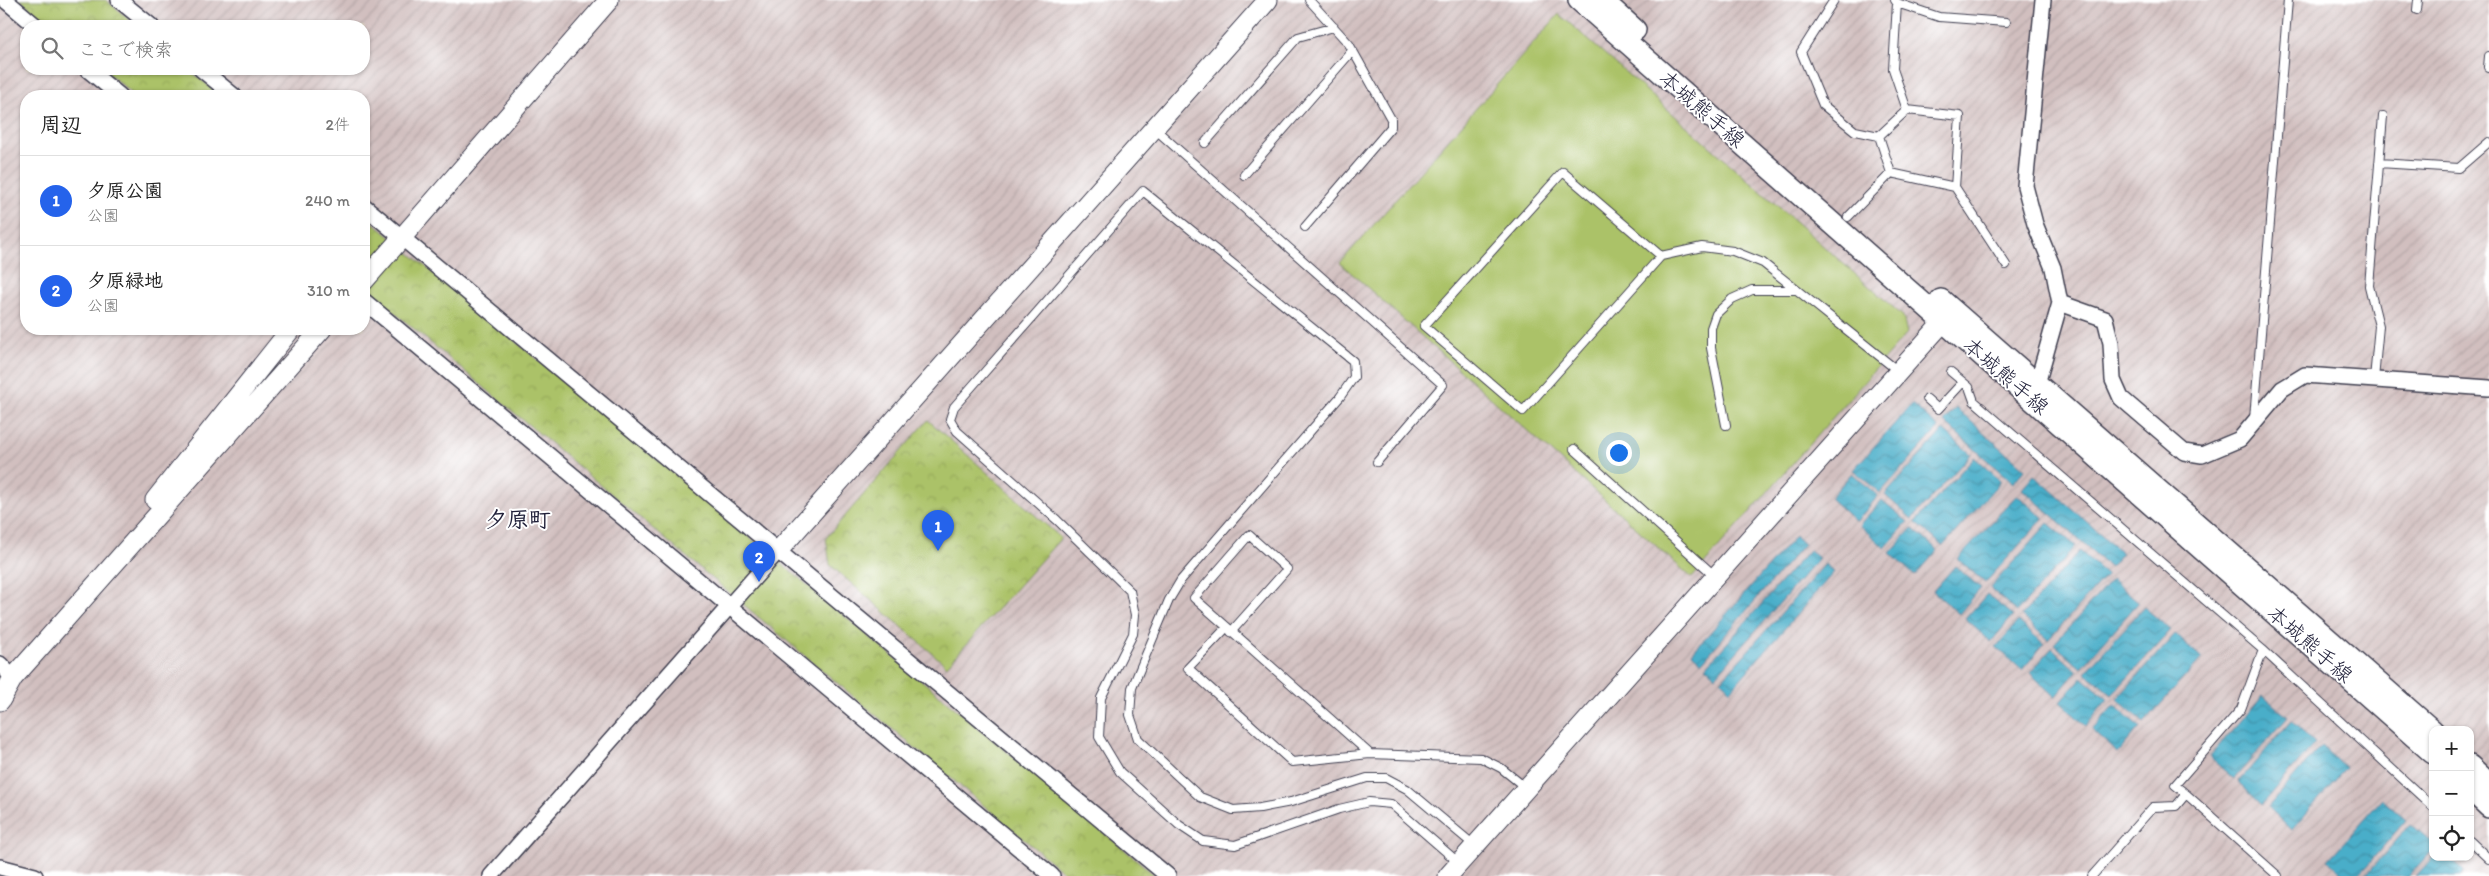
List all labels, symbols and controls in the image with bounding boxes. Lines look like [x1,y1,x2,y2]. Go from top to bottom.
search box [20,20,370,75]
icon: search [38,34,66,62]
text: ここで検索 [78,38,173,61]
street label: 本城熊手線 [1655,65,1750,152]
text: 周辺 [40,112,82,137]
text: 2件 [326,115,350,134]
text: 夕原公園 [87,179,163,202]
text: 1 [52,191,60,210]
text: 240 m [305,191,350,210]
text: 公園 [87,206,119,225]
text: 夕原緑地 [87,269,163,292]
text: 2 [52,281,60,300]
text: 310 m [307,281,350,300]
text: 公園 [87,296,119,315]
street label: 本城熊手線 [1959,332,2054,419]
your location [1606,440,1632,466]
district label: 夕原町 [485,506,551,533]
pin: 1 [922,510,954,551]
pin: 2 [743,541,775,582]
street label: 本城熊手線 [2263,600,2358,687]
map controls [2429,726,2474,861]
button: + [2429,726,2474,771]
button: − [2429,771,2474,816]
button: locate [2429,816,2474,861]

